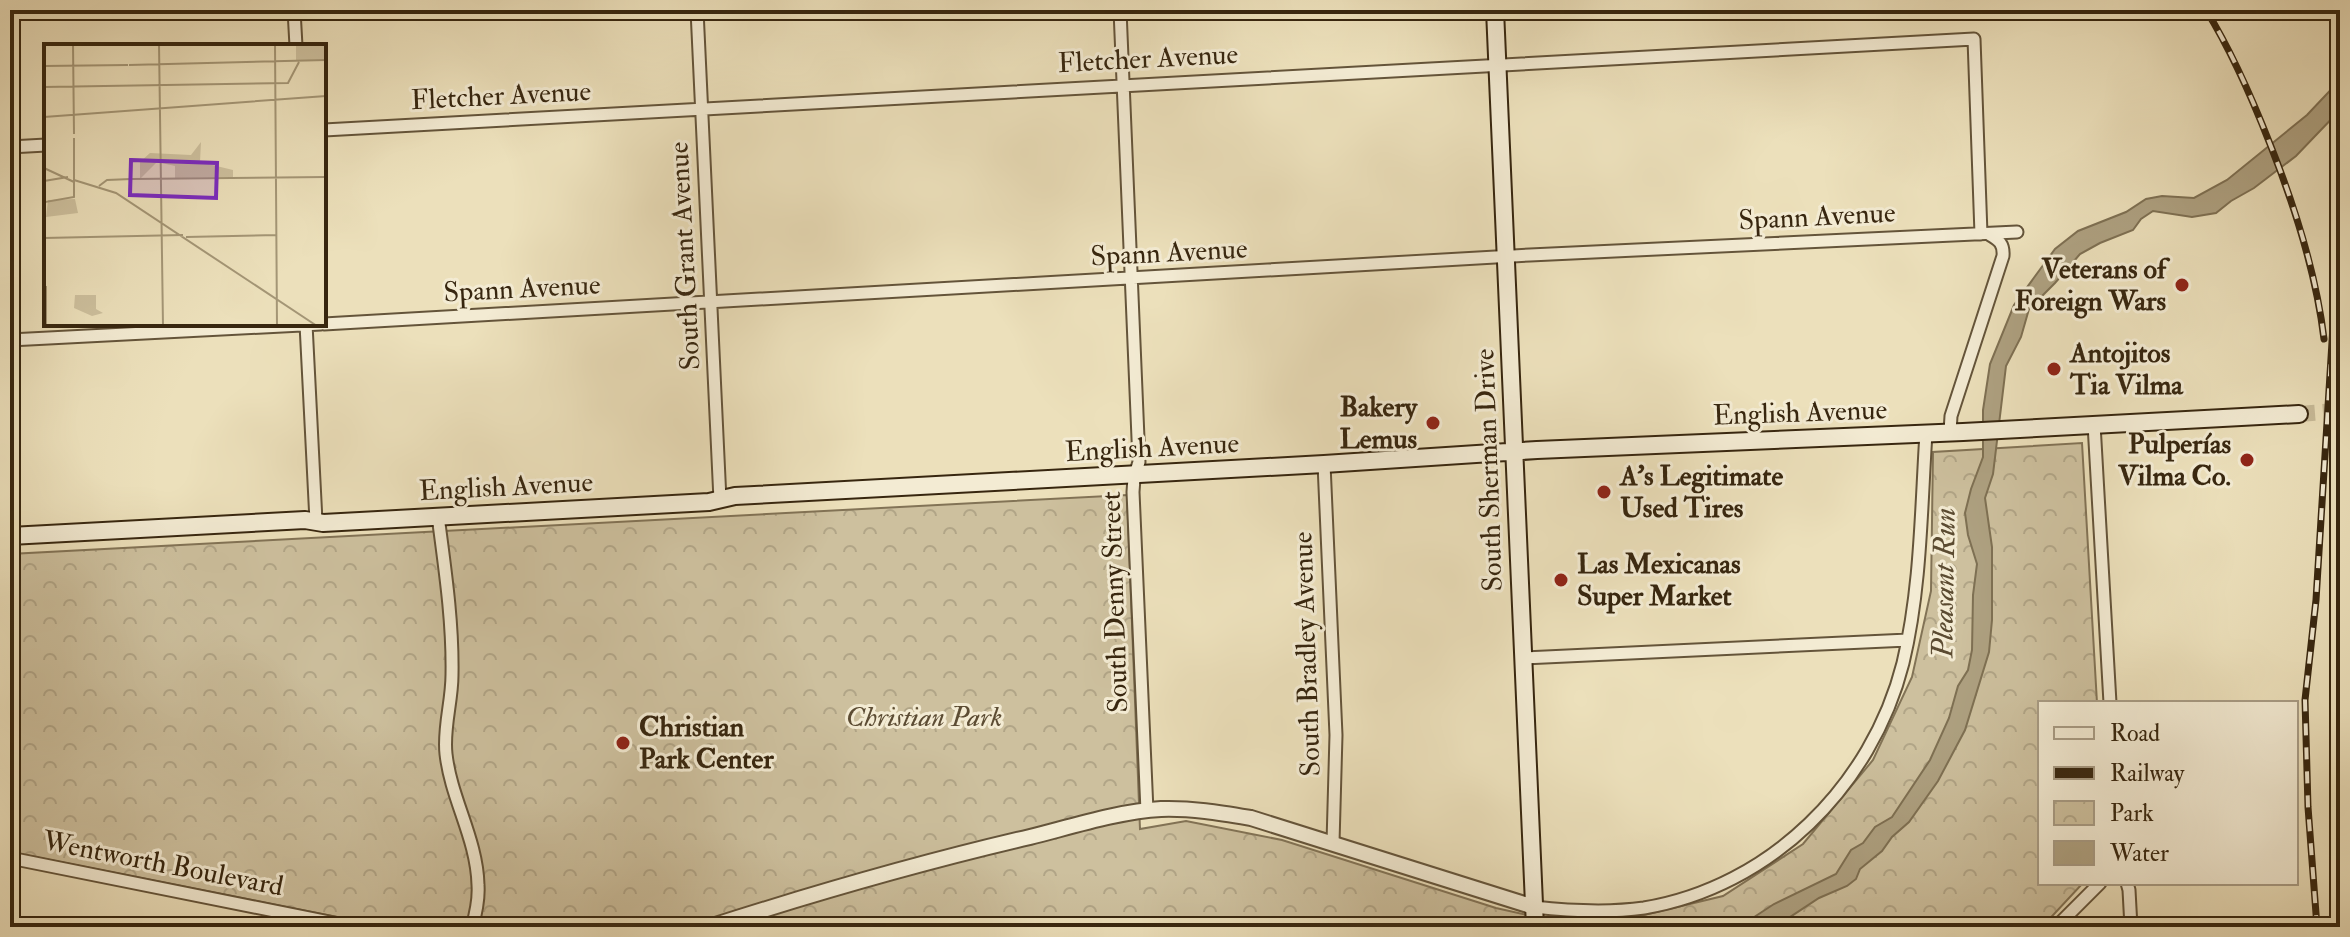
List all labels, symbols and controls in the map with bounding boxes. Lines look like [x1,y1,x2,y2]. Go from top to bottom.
street label: Fletcher Avenue [1057,37,1239,81]
inset map [44,44,326,326]
street label: Fletcher Avenue [410,74,592,118]
street label: South Grant Avenue [662,141,708,371]
street label: Spann Avenue [1738,195,1897,239]
street label: Spann Avenue [1090,231,1249,275]
place label: Veterans of Foreign Wars [2014,252,2171,319]
street label: Spann Avenue [443,267,602,311]
marker: Veterans of Foreign Wars [2173,276,2191,294]
place label: Antojitos Tia Vilma [2069,336,2184,403]
street label: South Sherman Drive [1467,348,1511,592]
marker: Antojitos Tia Vilma [2045,360,2063,378]
place label: Bakery Lemus [1339,390,1419,457]
street label: English Avenue [1712,392,1888,434]
marker: Bakery Lemus [1424,414,1442,432]
street label: English Avenue [1064,426,1240,470]
place label: Pulperías Vilma Co. [2117,427,2231,494]
marker: Pulperías Vilma Co. [2238,451,2256,469]
place label: A's Legitimate Used Tires [1619,459,1783,526]
street label: English Avenue [418,465,594,509]
marker: A's Legitimate Used Tires [1595,483,1613,501]
street label: South Denny Street [1094,491,1136,713]
water label: Pleasant Run [1924,507,1964,660]
street label: South Bradley Avenue [1285,531,1329,777]
place label: Las Mexicanas Super Market [1577,547,1741,614]
marker: Las Mexicanas Super Market [1552,571,1570,589]
park label: Christian Park [846,700,1002,735]
legend [2038,701,2298,885]
place label: Christian Park Center [639,710,774,777]
text: Road [2110,718,2160,749]
marker: Christian Park Center [614,734,632,752]
text: Railway [2110,758,2185,789]
text: Park [2110,798,2154,829]
street label: Wentworth Boulevard [39,823,286,905]
text: Water [2109,838,2169,869]

